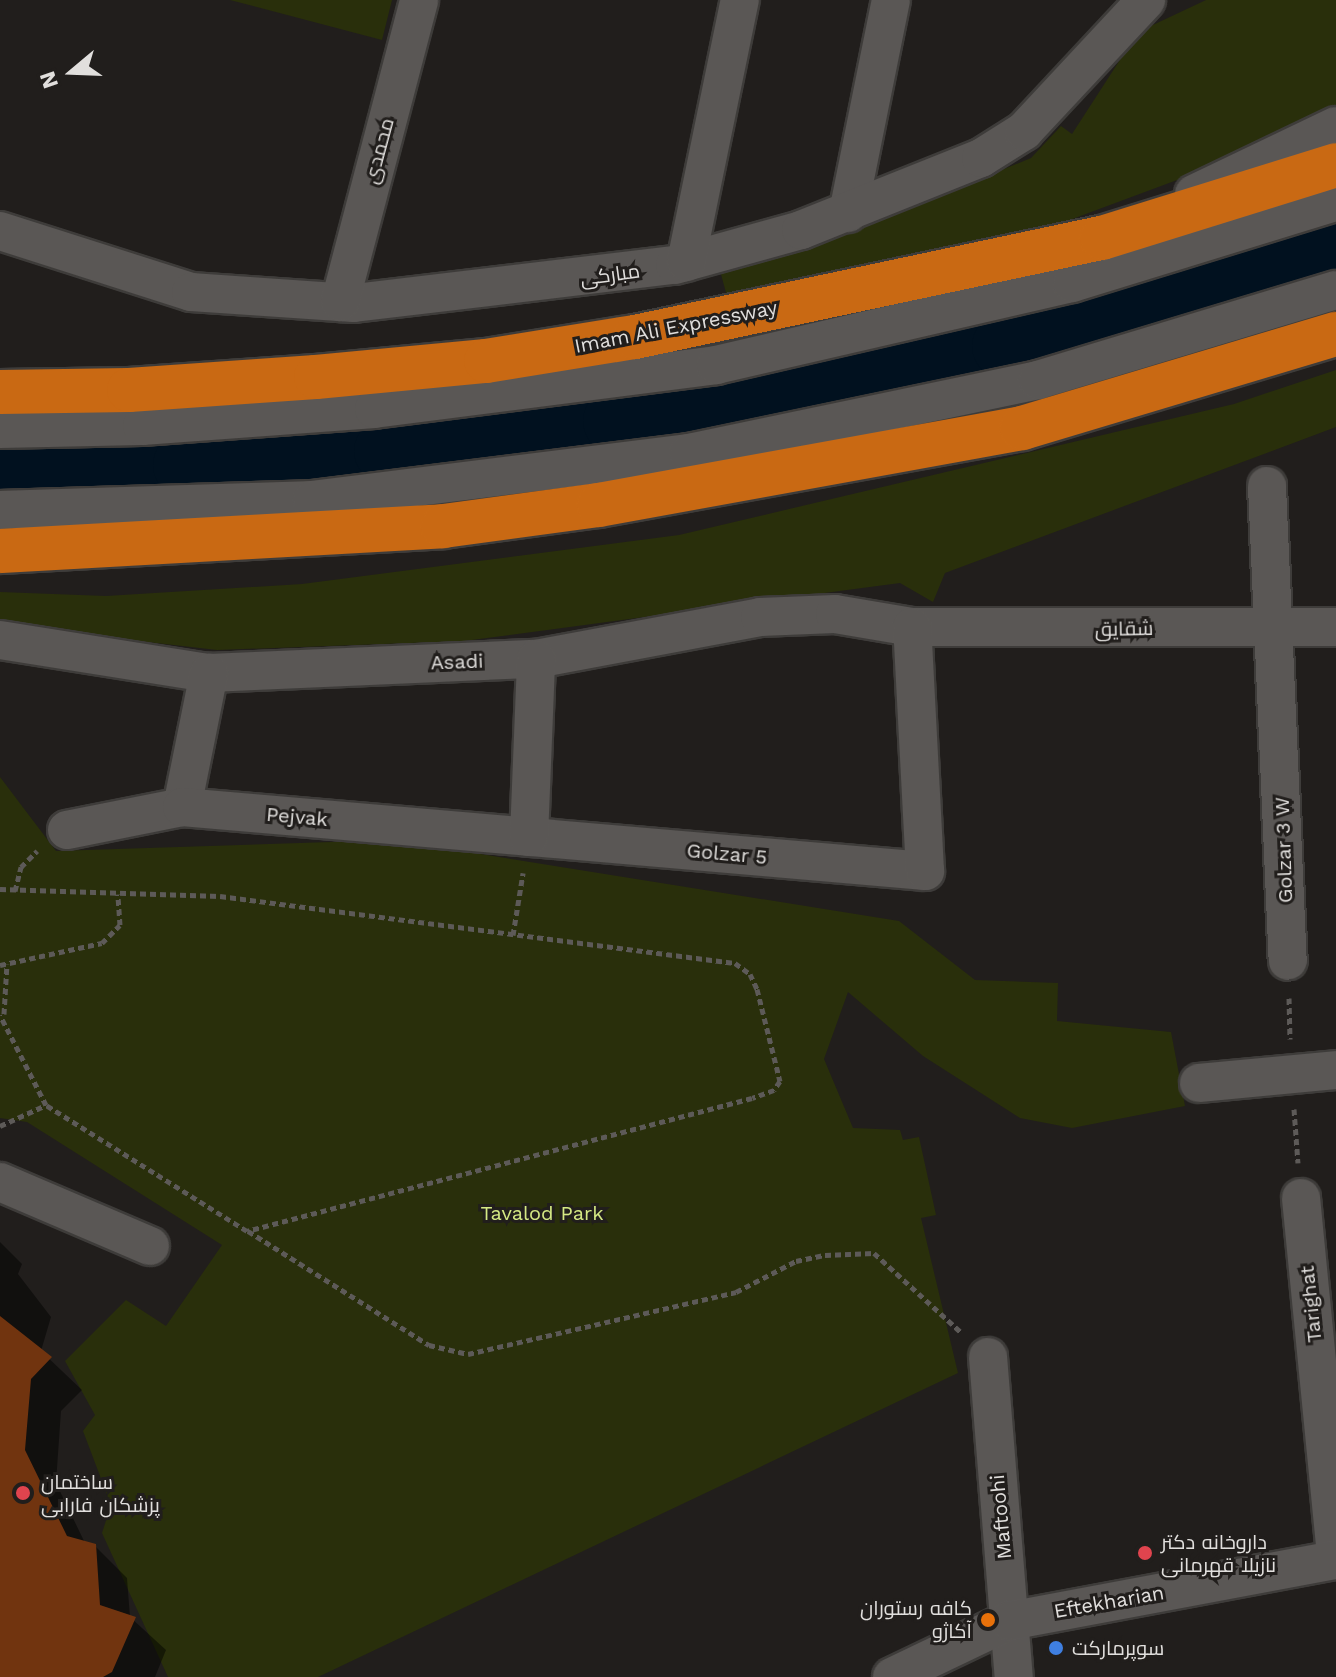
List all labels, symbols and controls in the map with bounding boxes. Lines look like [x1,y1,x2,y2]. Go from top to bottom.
north arrow [32,32,112,112]
text: N [34,68,63,92]
street label: محمدی [359,116,399,186]
street label: مبارکی [579,259,641,291]
street label: Imam Ali Expressway [572,295,780,359]
street label: شقایق [1095,616,1153,642]
street label: Asadi [430,649,484,675]
street label: Golzar 3 W [1270,796,1298,904]
street label: Pejvak [265,802,329,832]
street label: Golzar 5 [685,839,769,869]
park label: Tavalod Park [481,1201,603,1225]
street label: Tarighat [1295,1264,1327,1344]
place label: ساختمان پزشکان فارابی [41,1470,160,1517]
street label: Maftoohi [985,1474,1017,1560]
marker: ساختمان پزشکان فارابی [12,1482,34,1504]
place label: داروخانه دکتر نازیلا قهرمانی [1161,1530,1276,1577]
marker: داروخانه دکتر نازیلا قهرمانی [1136,1544,1154,1562]
street label: Eftekharian [1052,1581,1166,1623]
place label: کافه رستوران آکاژو [860,1596,972,1643]
marker: کافه رستوران آکاژو [979,1611,997,1629]
place label: سوپرمارکت [1072,1636,1164,1660]
marker: سوپرمارکت [1047,1639,1065,1657]

